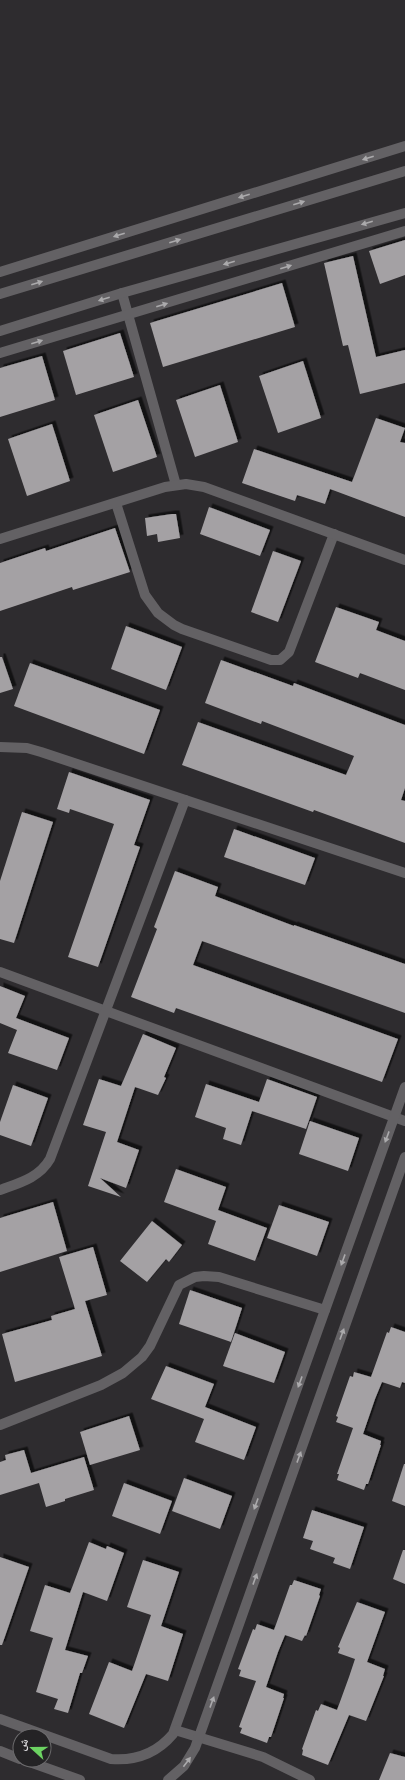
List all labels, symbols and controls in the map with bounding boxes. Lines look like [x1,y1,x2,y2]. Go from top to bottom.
one-way arrow [361,155,373,161]
one-way arrow [237,193,249,199]
one-way arrow [294,200,306,206]
one-way arrow [361,221,374,227]
one-way arrow [113,232,125,238]
one-way arrow [169,238,181,244]
one-way arrow [223,260,235,266]
one-way arrow [281,264,293,270]
one-way arrow [32,280,44,286]
one-way arrow [98,296,110,302]
one-way arrow [156,302,168,308]
one-way arrow [32,339,44,345]
one-way arrow [384,1132,390,1144]
one-way arrow [340,1254,346,1266]
one-way arrow [340,1328,346,1340]
one-way arrow [296,1376,302,1388]
one-way arrow [296,1450,302,1462]
one-way arrow [252,1499,258,1511]
one-way arrow [253,1573,259,1585]
one-way arrow [209,1695,215,1707]
north arrow [12,1728,52,1768]
text: ش [14,1736,32,1753]
one-way arrow [183,1756,191,1767]

